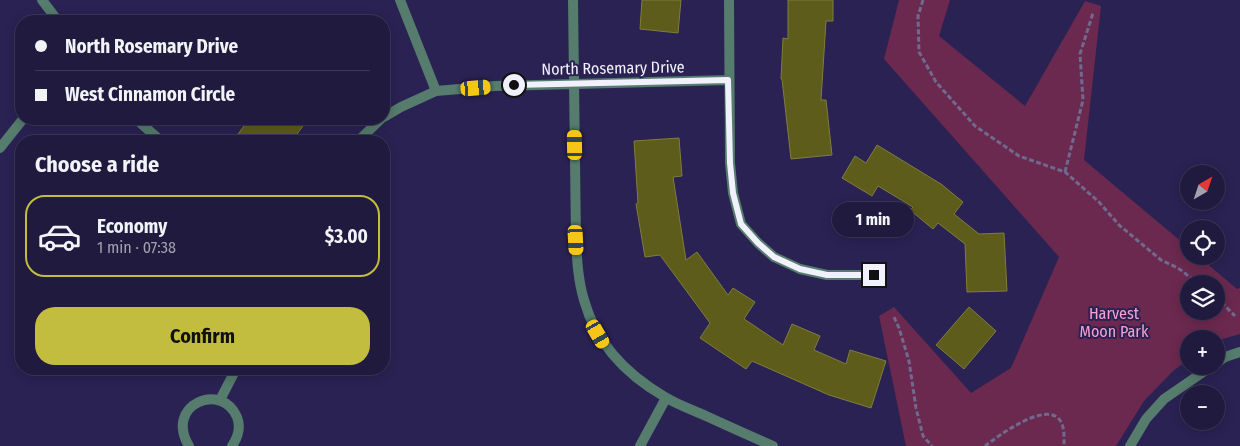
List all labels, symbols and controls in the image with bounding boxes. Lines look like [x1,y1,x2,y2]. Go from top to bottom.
text: North Rosemary Drive [65,35,238,58]
street label: North Rosemary Drive [541,57,685,79]
route start [503,74,525,96]
car [460,79,491,97]
text: West Cinnamon Circle [65,83,235,106]
car [567,130,582,160]
text: Choose a ride [35,151,159,178]
north arrow [1180,165,1225,210]
map controls [1180,165,1225,430]
callout: 1 min [833,202,915,238]
text: 1 min [856,210,890,229]
icon: car [37,214,82,259]
text: Economy [97,215,167,238]
button: locate [1180,220,1225,265]
text: $3.00 [325,225,368,248]
car [567,225,584,255]
text: 1 min · 07:38 [97,238,176,257]
route end [863,264,885,286]
button: layers [1180,275,1225,320]
park label: Harvest Moon Park [1080,304,1149,341]
button: Confirm [35,307,370,365]
car [584,317,611,351]
button: + [1180,330,1225,375]
button: − [1180,385,1225,430]

